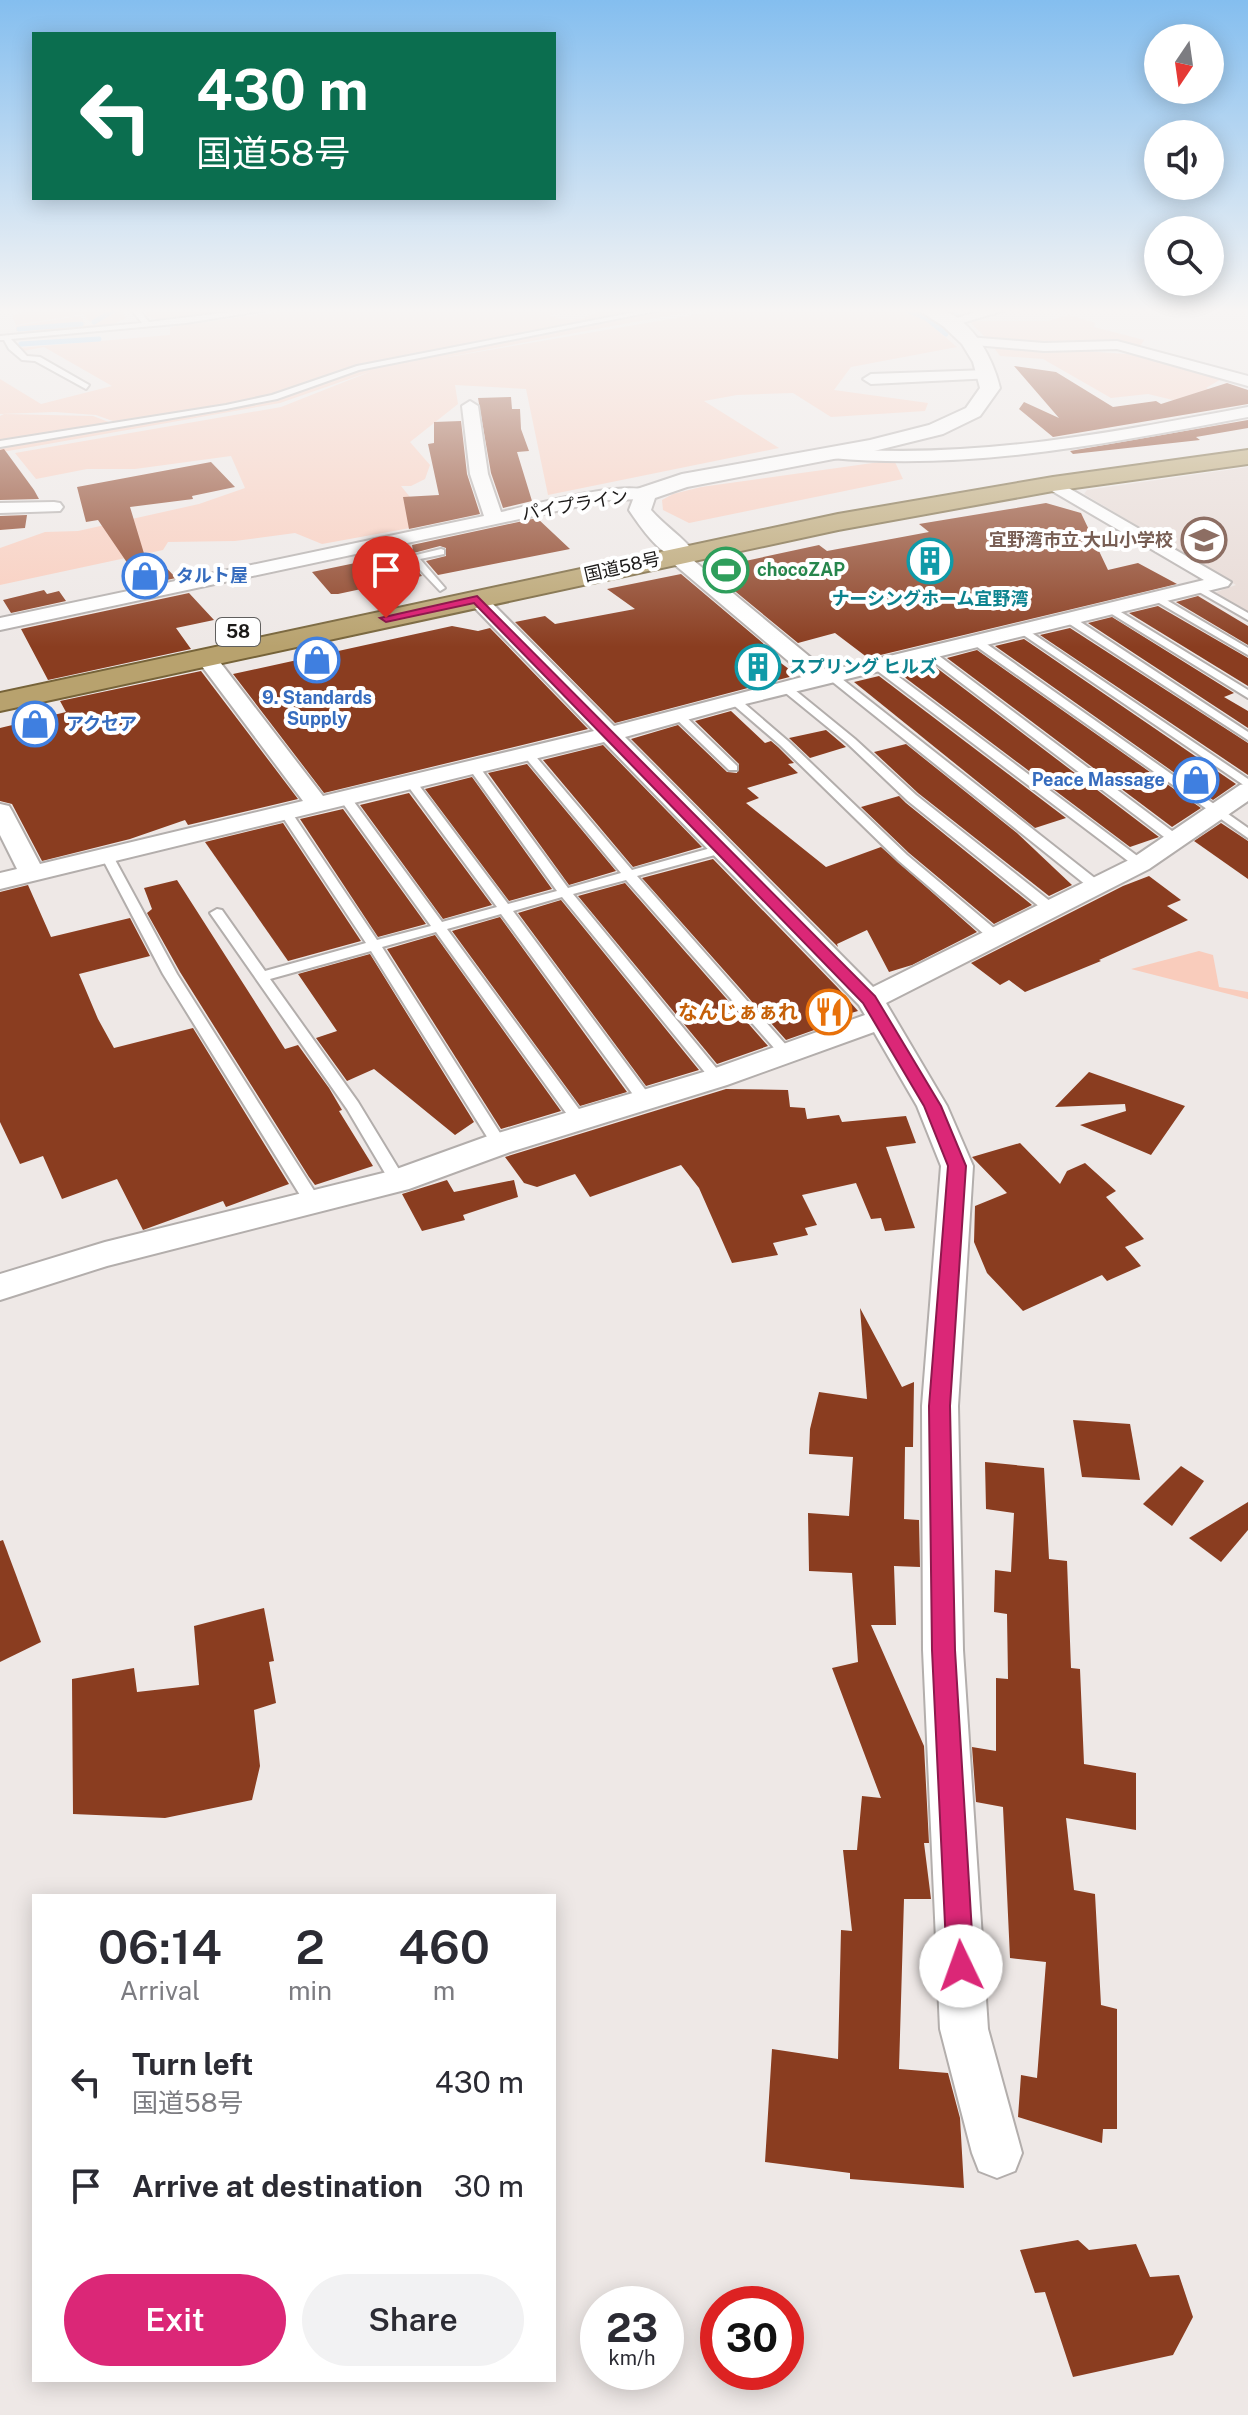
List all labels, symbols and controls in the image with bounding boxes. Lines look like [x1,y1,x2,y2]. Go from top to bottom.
north arrow [1144,24,1224,104]
map controls [1144,24,1224,296]
text: 430 m [196,57,369,123]
icon: left [64,64,168,168]
button: sound [1144,120,1224,200]
text: 国道58号 [196,132,350,174]
button: search [1144,216,1224,296]
street label: パイプライン [520,485,630,524]
school or university icon: 宜野湾市立 大山小学校 [1180,516,1228,564]
place label: 宜野湾市立 大山小学校 [989,529,1173,550]
pin [352,536,420,618]
building icon: ナーシングホーム宜野湾 [906,537,954,585]
sports icon: chocoZAP [702,546,750,594]
icon: arrive [364,548,408,592]
street label: 国道58号 [582,548,662,585]
shop icon: タルト屋 [121,552,169,600]
place label: chocoZAP [757,559,845,580]
place label: タルト屋 [176,565,248,586]
place label: ナーシングホーム宜野湾 [831,588,1029,609]
road number: 58 [216,618,260,646]
shop icon: 9. Standards Supply [293,636,341,684]
building icon: スプリング ヒルズ [734,643,782,691]
place label: スプリング ヒルズ [789,656,937,677]
place label: 9. Standards Supply [262,687,372,729]
shop icon: アクセア [11,700,59,748]
place label: アクセア [66,713,137,734]
shop icon: Peace Massage [1172,756,1220,804]
place label: Peace Massage [1032,769,1165,790]
restaurant icon: なんじぁぁれ [805,988,853,1036]
place label: なんじぁぁれ [678,1000,798,1024]
text: 06:14 [98,1918,222,1975]
text: 2 [295,1918,325,1975]
text: 460 [398,1918,490,1975]
position arrow [919,1924,1003,2008]
text: Arrival [120,1975,200,2006]
text: min [288,1975,332,2006]
text: m [433,1975,455,2006]
text: Turn left [132,2046,253,2082]
icon: left [64,2060,108,2104]
text: 430 m [435,2064,524,2100]
text: 国道58号 [132,2087,244,2118]
icon: arrive [64,2164,108,2208]
text: Arrive at destination [132,2168,423,2204]
text: 30 m [454,2168,524,2204]
button: Exit [64,2274,286,2366]
button: Share [302,2274,524,2366]
speed limit sign: 30 [700,2286,804,2390]
text: 23 [606,2304,658,2351]
text: km/h [608,2346,656,2370]

